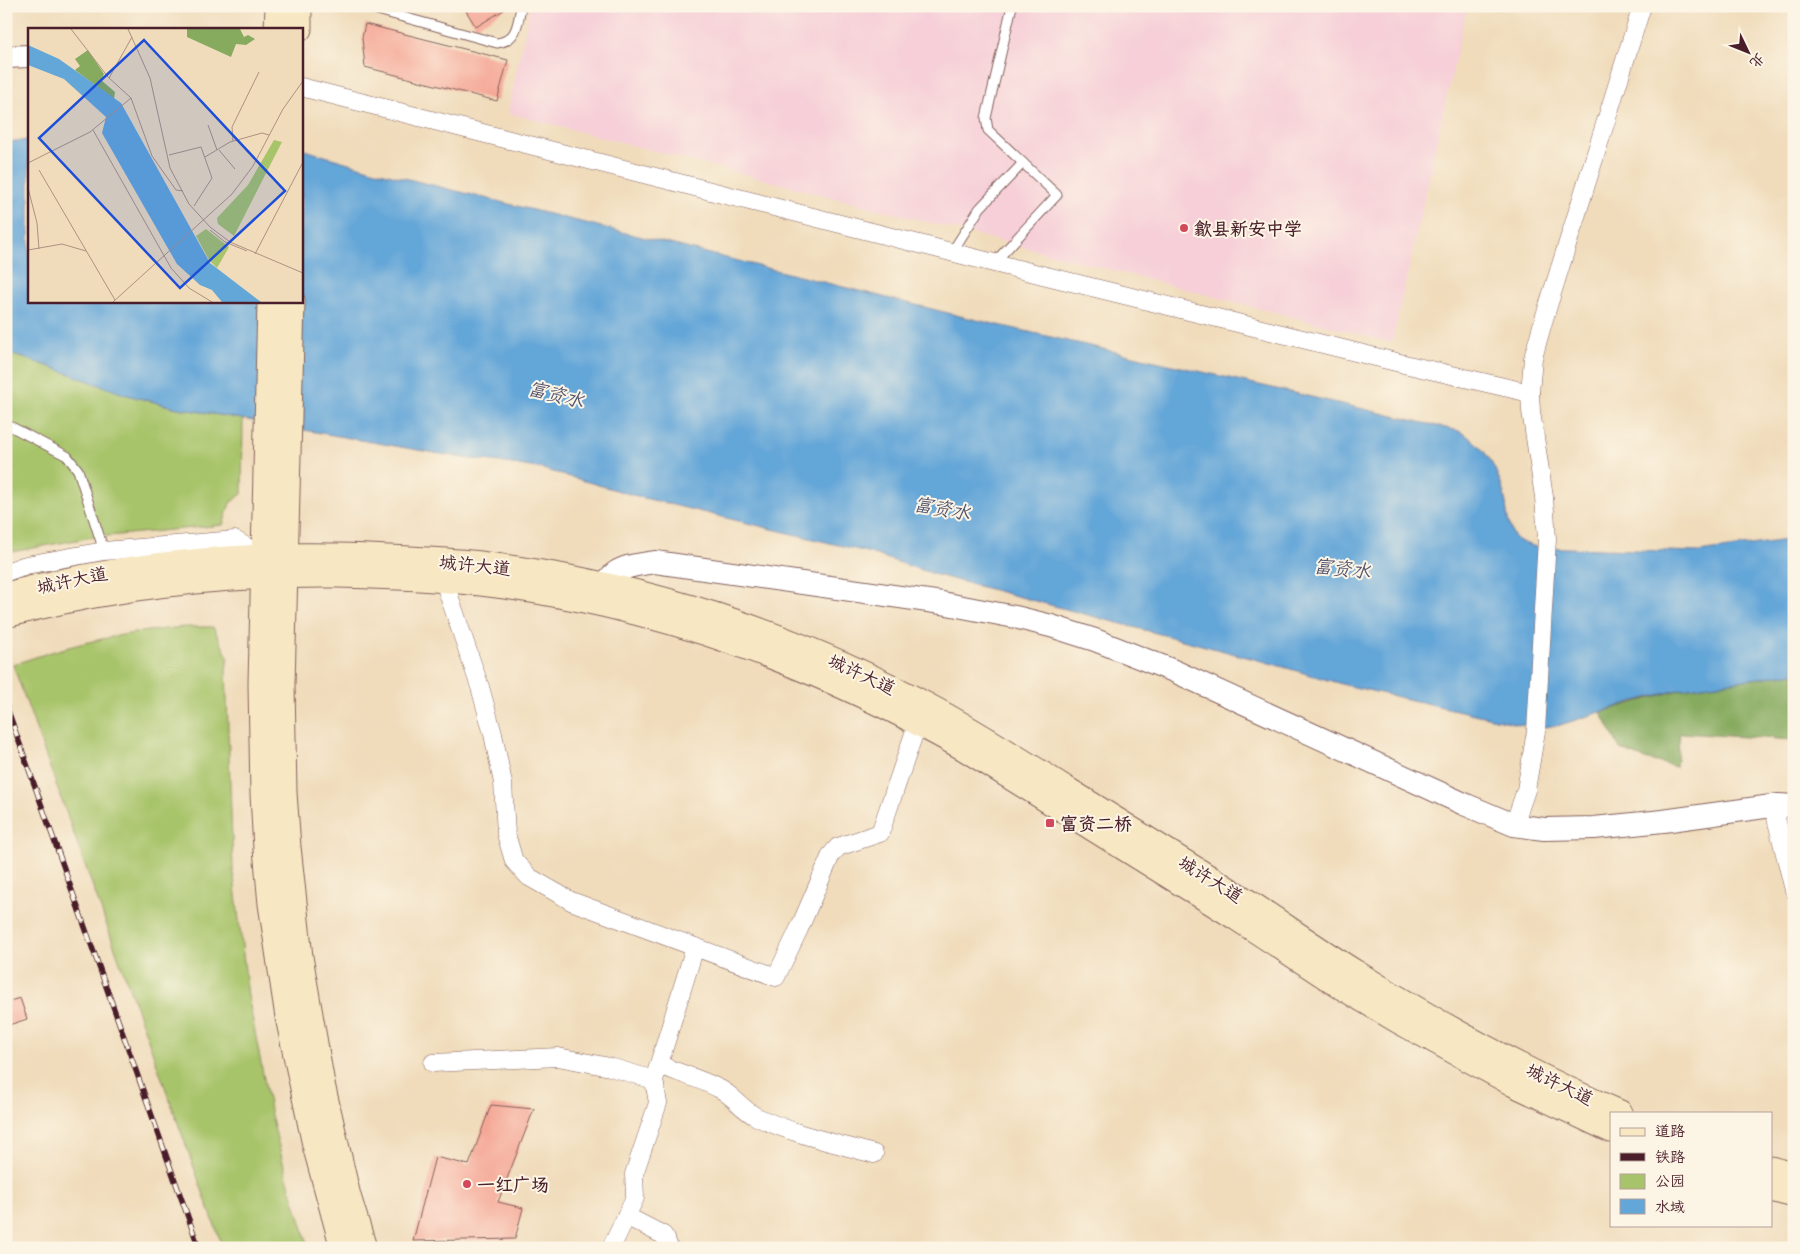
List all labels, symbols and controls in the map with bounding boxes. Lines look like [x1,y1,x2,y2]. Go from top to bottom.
inset map [28,28,302,302]
north arrow [1722,28,1772,78]
text: 北 [1746,50,1769,72]
place label: 歙县新安中学 [1194,217,1302,240]
marker: 歙县新安中学 [1178,222,1190,234]
water label: 富资水 [525,375,588,413]
water label: 富资水 [912,491,973,525]
street label: 城许大道 [438,550,512,580]
water label: 富资水 [1312,553,1373,583]
street label: 城许大道 [34,561,110,599]
street label: 城许大道 [825,648,899,700]
place label: 富资二桥 [1060,812,1132,835]
marker: 富资二桥 [1044,817,1056,829]
street label: 城许大道 [1174,850,1248,908]
street label: 城许大道 [1523,1058,1597,1110]
legend [1610,1112,1772,1226]
text: 道路 [1655,1121,1685,1140]
text: 铁路 [1655,1147,1685,1166]
text: 公园 [1655,1171,1685,1190]
place label: 一红广场 [477,1173,549,1196]
marker: 一红广场 [461,1178,473,1190]
text: 水域 [1655,1197,1685,1216]

